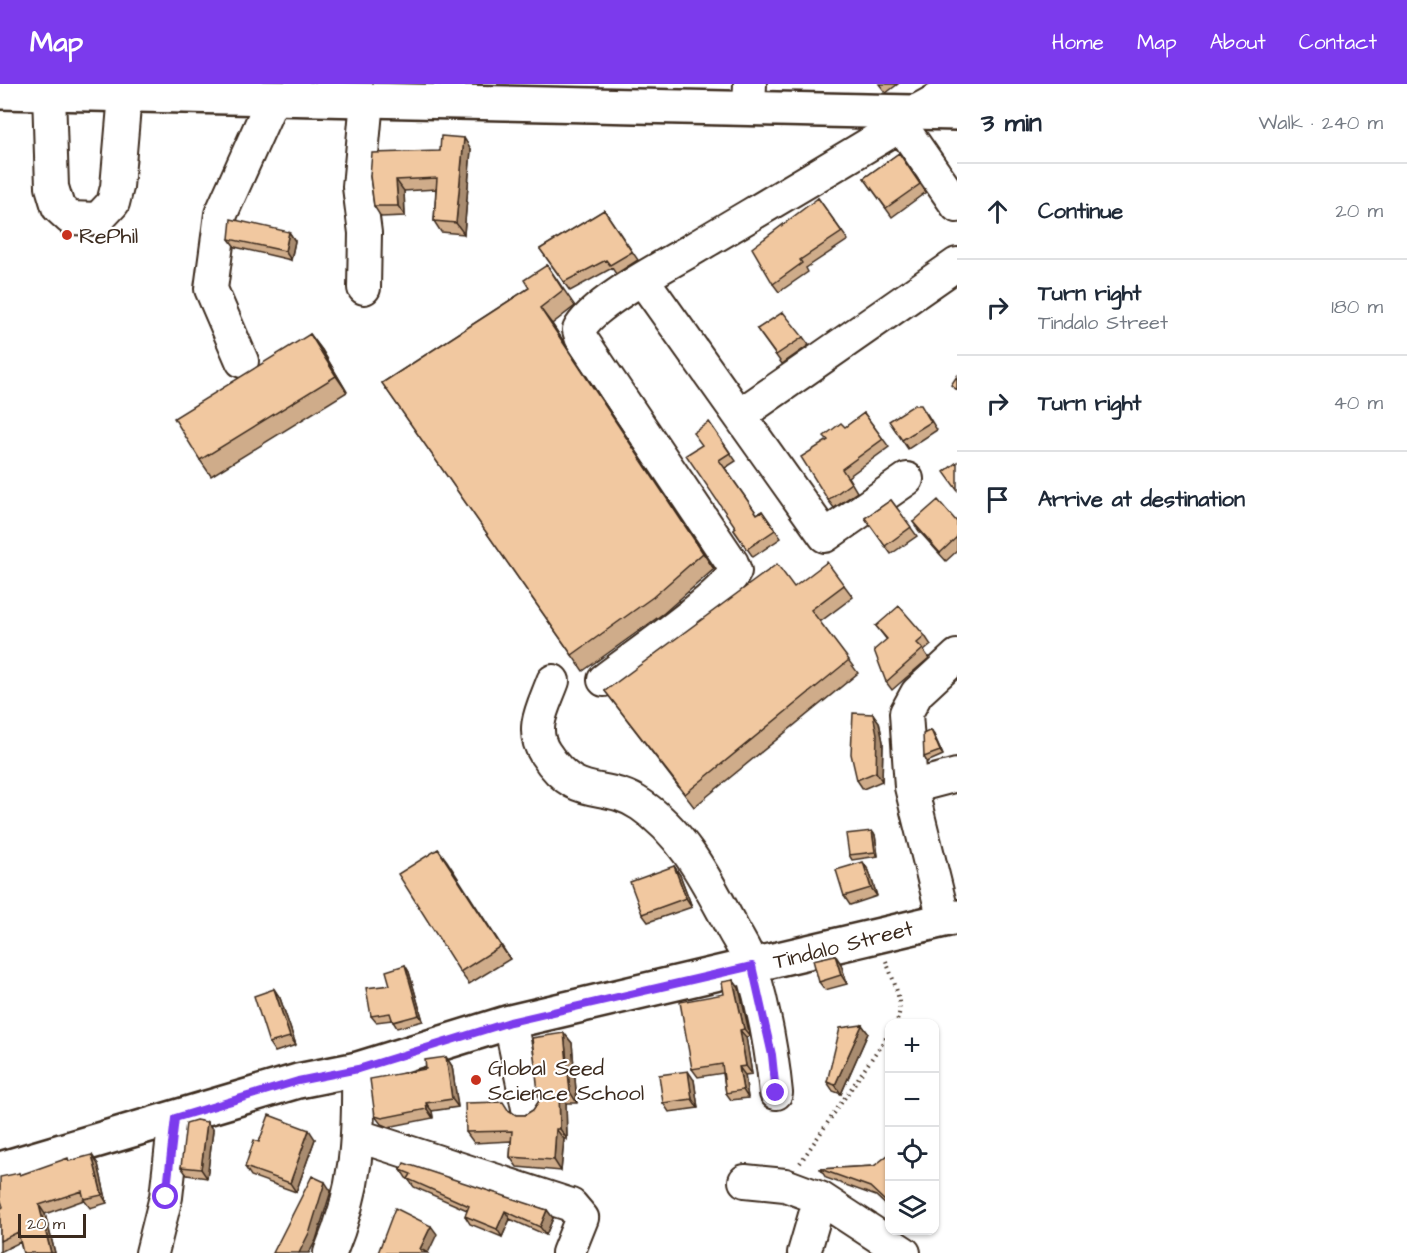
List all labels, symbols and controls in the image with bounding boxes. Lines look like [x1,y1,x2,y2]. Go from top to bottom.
text: Map [30,23,83,62]
text: Home [1052,28,1104,57]
text: Map [1137,28,1177,57]
text: About [1210,28,1266,57]
text: Contact [1299,28,1377,57]
text: 3 min [981,105,1042,141]
text: Walk · 240 m [1259,109,1383,137]
icon: ahead [981,195,1014,228]
text: Continue [1038,196,1123,227]
text: 20 m [1335,197,1383,225]
place label: RePhil [79,221,138,252]
marker: RePhil [60,228,74,242]
text: Turn right [1038,278,1141,309]
icon: right [981,291,1014,324]
text: 180 m [1331,293,1383,321]
text: Tindalo Street [1038,309,1168,337]
icon: right [981,387,1014,420]
text: Turn right [1038,388,1141,419]
text: 40 m [1333,389,1383,417]
icon: arrive [981,483,1014,516]
text: Arrive at destination [1038,484,1245,515]
street label: Tindalo Street [770,913,917,978]
map controls [885,1019,939,1235]
button: + [885,1019,939,1073]
place label: Global Seed Science School [488,1053,644,1109]
marker: Global Seed Science School [469,1073,483,1087]
button: − [885,1073,939,1127]
route end [762,1079,788,1105]
button: locate [885,1127,939,1181]
button: layers [885,1181,939,1235]
route start [152,1183,178,1209]
scale bar [18,1211,86,1238]
text: 20 m [27,1213,65,1235]

